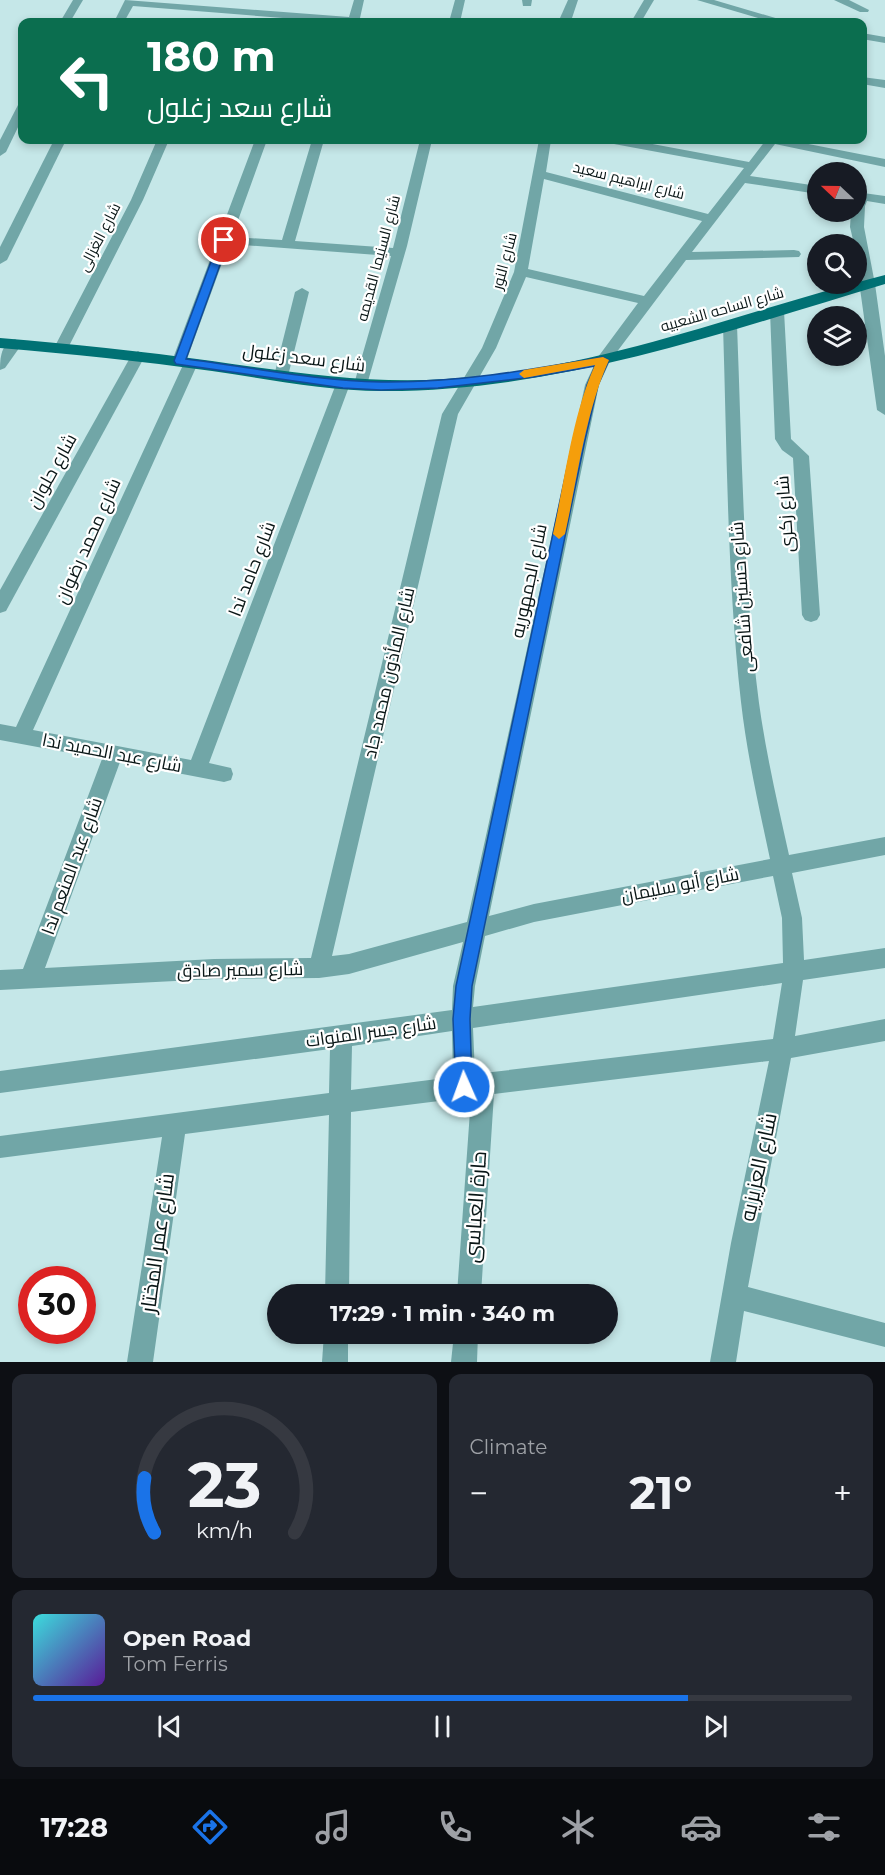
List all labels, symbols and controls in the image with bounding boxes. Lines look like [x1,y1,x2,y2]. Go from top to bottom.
text: 180 m [147,30,276,82]
icon: left [48,42,126,120]
text: شارع سعد زغلول [147,91,332,124]
street label: شارع ابراهيم سعيد [571,157,687,205]
north arrow [807,162,867,222]
map controls [807,162,867,366]
street label: شارع السنيما القديمه [352,193,406,324]
street label: شارع الغزالى [74,199,126,275]
pin [198,214,249,265]
icon: arrive [207,223,240,256]
street label: شارع النور [487,230,523,293]
button: search [807,234,867,294]
street label: شارع الساحه الشعبيه [658,282,786,338]
button: layers [807,306,867,366]
street label: شارع سعد زغلول [241,340,367,377]
street label: شارع حلوان [22,430,82,513]
street label: شارع محمد رضوان [50,475,126,608]
street label: شارع زكرى [771,475,800,553]
street label: شارع حامد ندا [224,518,281,620]
street label: شارع حسنين شافعى [726,521,759,673]
street label: شارع الجمهوريه [506,522,553,640]
street label: شارع المأذون محمد جاد [359,585,420,761]
street label: شارع عبد الحميد ندا [40,729,184,778]
street label: شارع عبد المنعم ندا [37,794,108,938]
street label: شارع أبو سليمان [619,863,741,908]
street label: شارع سمير صادق [177,958,303,983]
street label: شارع جسر المنوات [304,1012,438,1053]
position arrow [432,1055,496,1119]
street label: شارع العزيزيه [734,1110,784,1224]
street label: حارة العباسى [459,1150,492,1264]
street label: شارع عمر المختار [135,1172,181,1316]
speed limit sign: 30 [18,1266,96,1344]
text: 17:29 · 1 min · 340 m [330,1300,555,1327]
text: Climate [470,1435,547,1459]
text: 23 [187,1447,261,1523]
text: 21° [629,1465,692,1520]
text: − [470,1473,488,1513]
text: + [833,1473,852,1513]
text: km/h [196,1517,253,1543]
text: Open Road [123,1625,251,1652]
text: Tom Ferris [123,1652,228,1676]
icon: previous [153,1710,186,1743]
icon: pause [426,1710,459,1743]
icon: next [699,1710,732,1743]
icon: directions [189,1806,231,1848]
icon: music [312,1806,354,1848]
icon: phone [434,1806,476,1848]
icon: climate [557,1806,599,1848]
icon: car [680,1806,722,1848]
icon: filters [803,1806,845,1848]
text: 17:28 [40,1811,108,1844]

